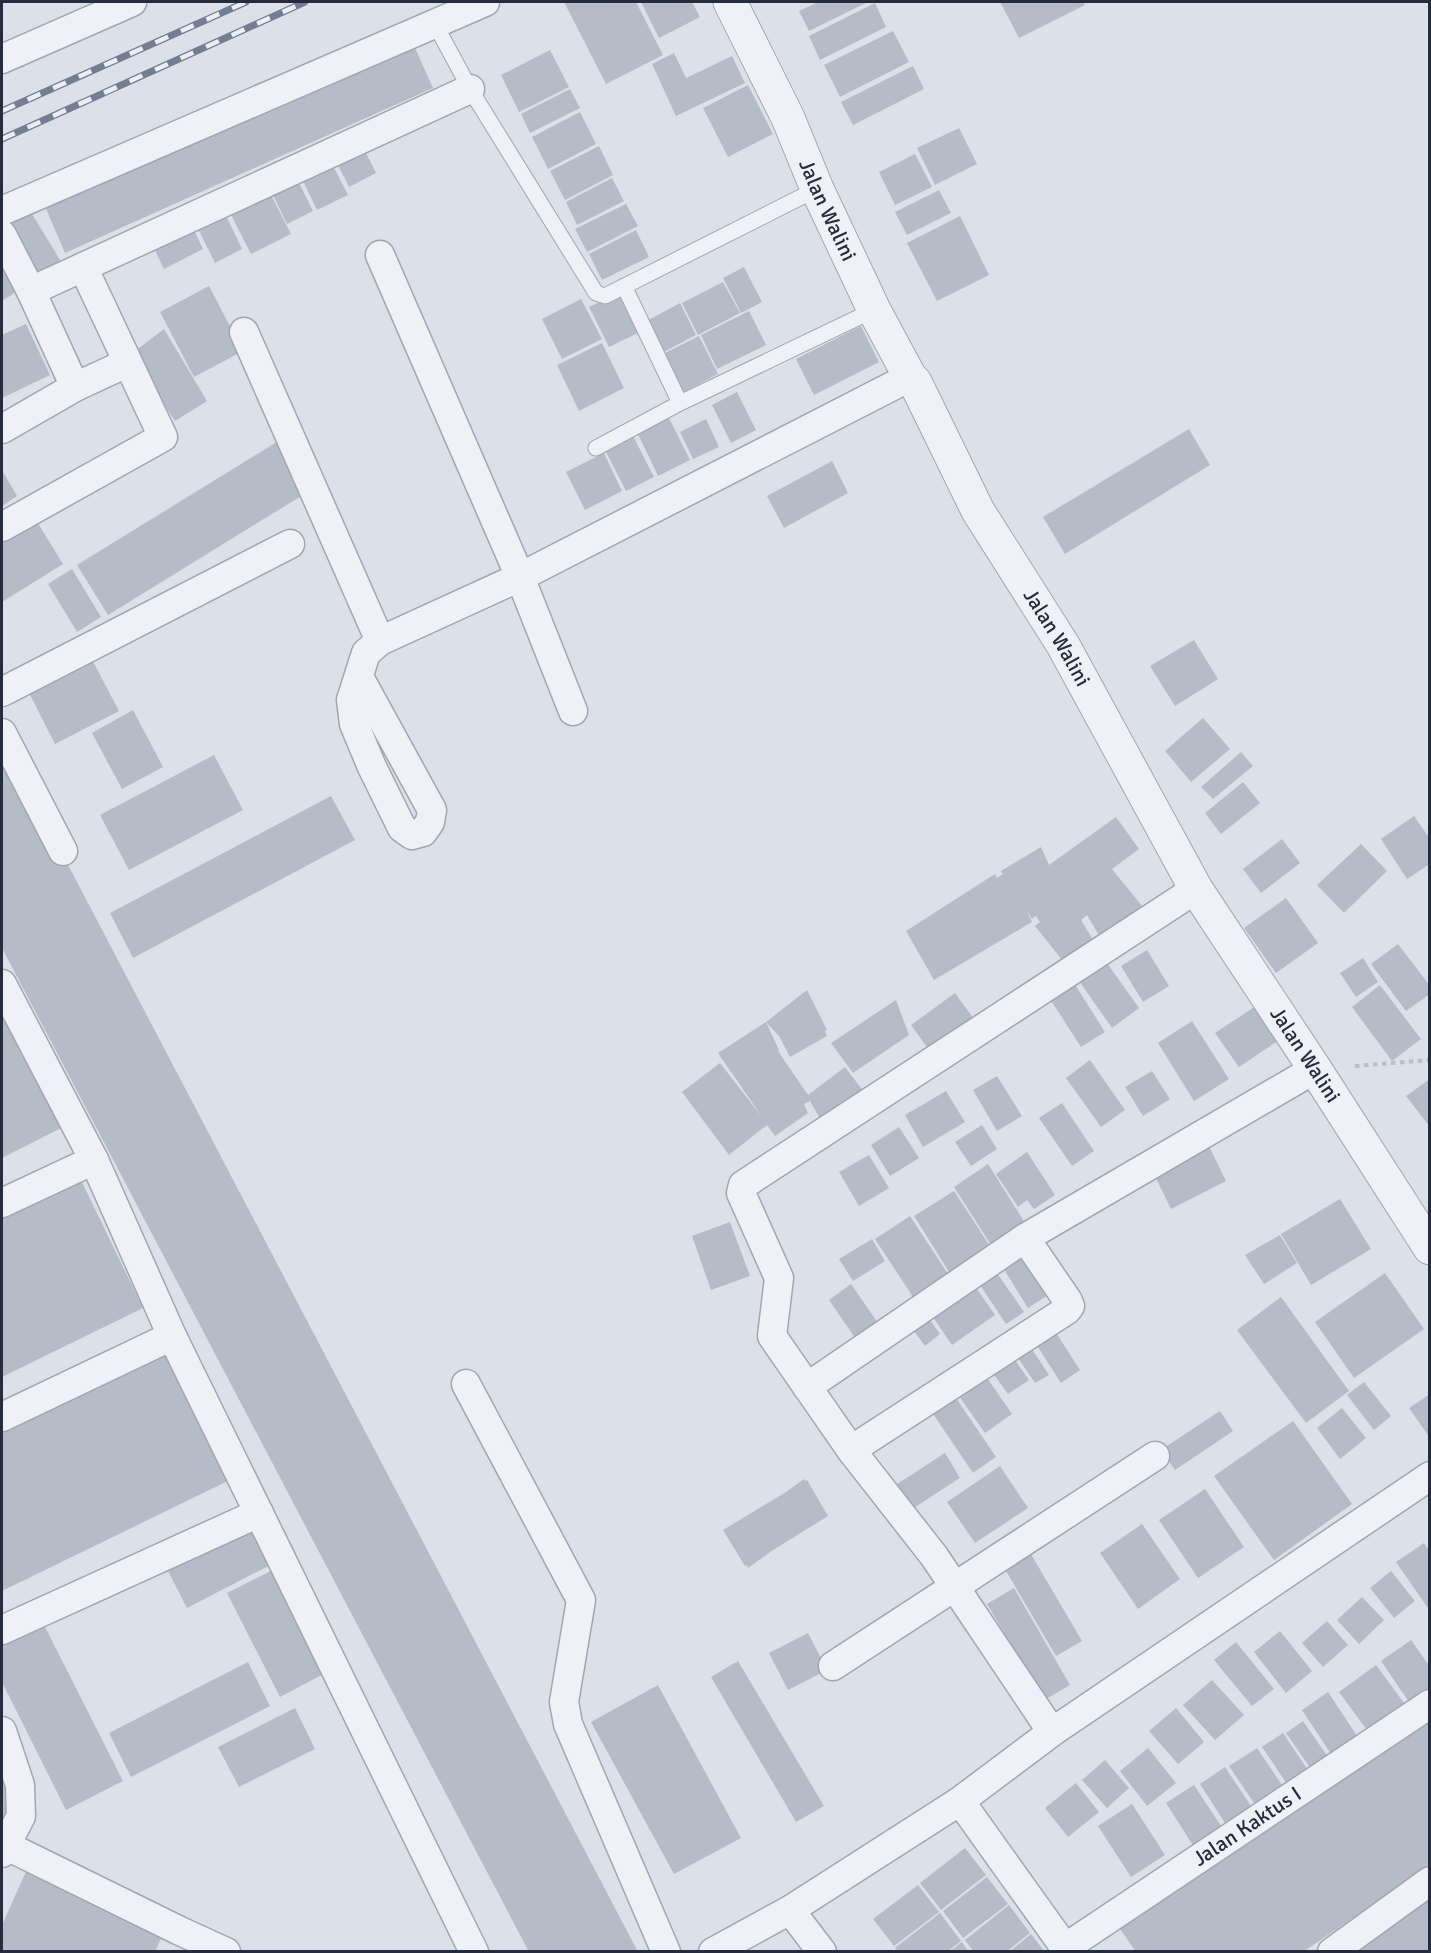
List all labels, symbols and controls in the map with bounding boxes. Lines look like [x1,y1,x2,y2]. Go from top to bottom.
street label: Jalan Walini [793,155,862,265]
street label: Jalan Walini [1018,584,1096,691]
street label: Jalan Walini [1265,1002,1346,1107]
street label: Jalan Kaktus I [1188,1781,1306,1872]

